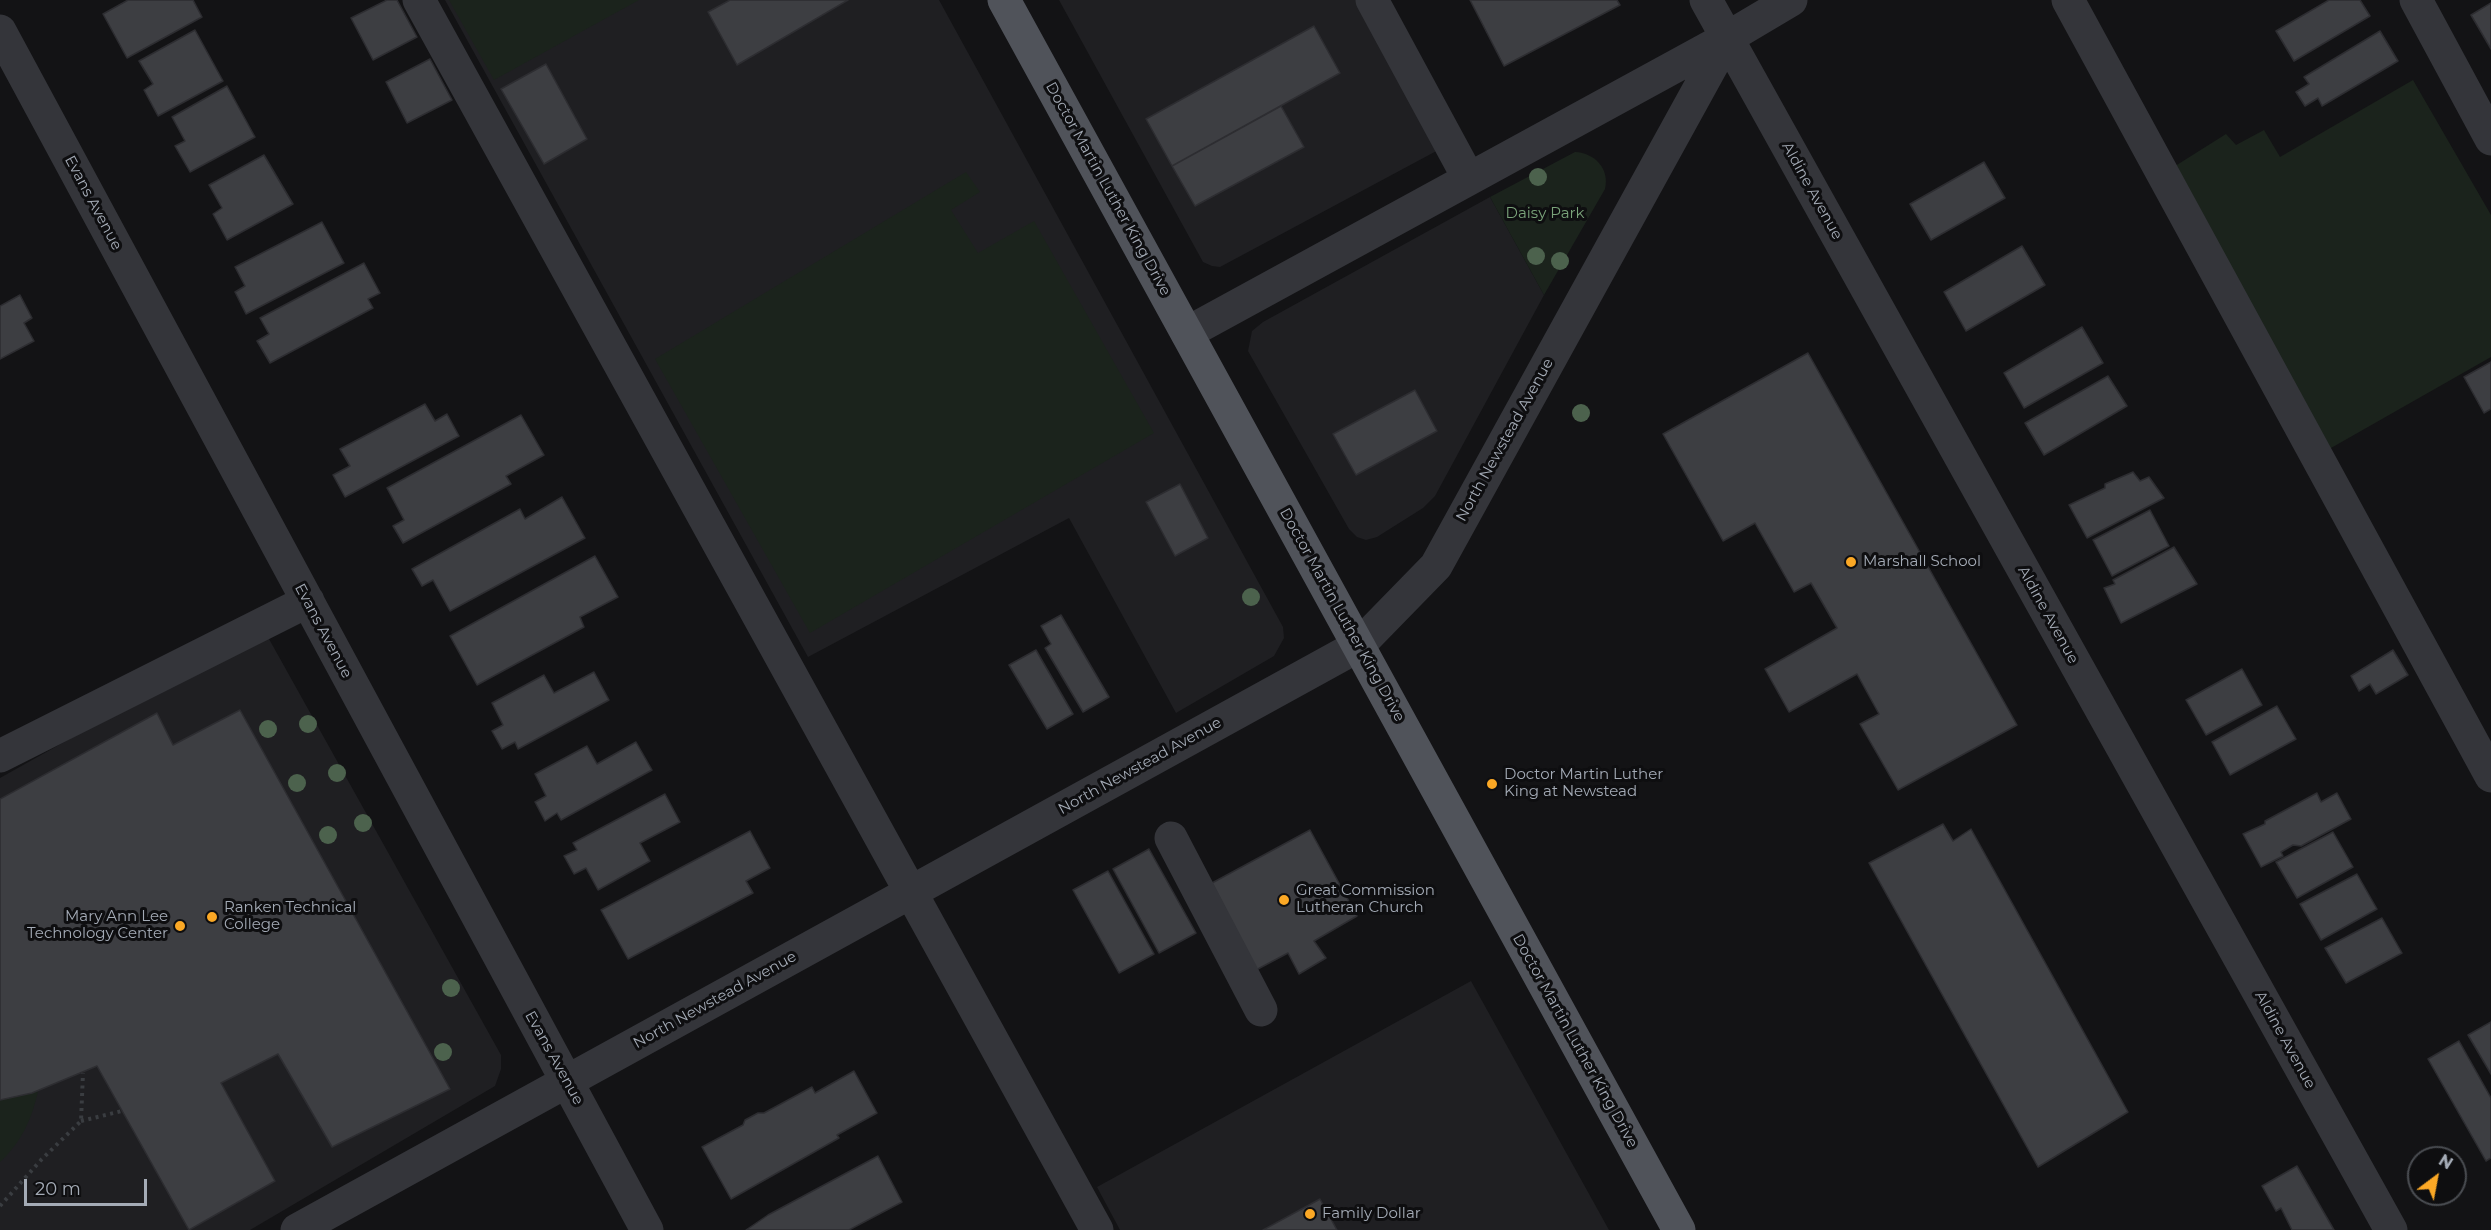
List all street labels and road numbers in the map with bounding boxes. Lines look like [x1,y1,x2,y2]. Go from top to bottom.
street label: Doctor Martin Luther King Drive [1042,79,1174,299]
street label: Aldine Avenue [1778,139,1846,243]
street label: Evans Avenue [61,153,125,253]
street label: North Newstead Avenue [1453,355,1557,525]
street label: Doctor Martin Luther King Drive [1276,505,1408,725]
street label: Aldine Avenue [2014,563,2082,667]
street label: Evans Avenue [291,581,355,681]
street label: North Newstead Avenue [1055,714,1225,818]
street label: Doctor Martin Luther King Drive [1509,931,1641,1151]
street label: North Newstead Avenue [630,948,800,1052]
street label: Aldine Avenue [2251,988,2319,1092]
street label: Evans Avenue [521,1008,587,1108]

